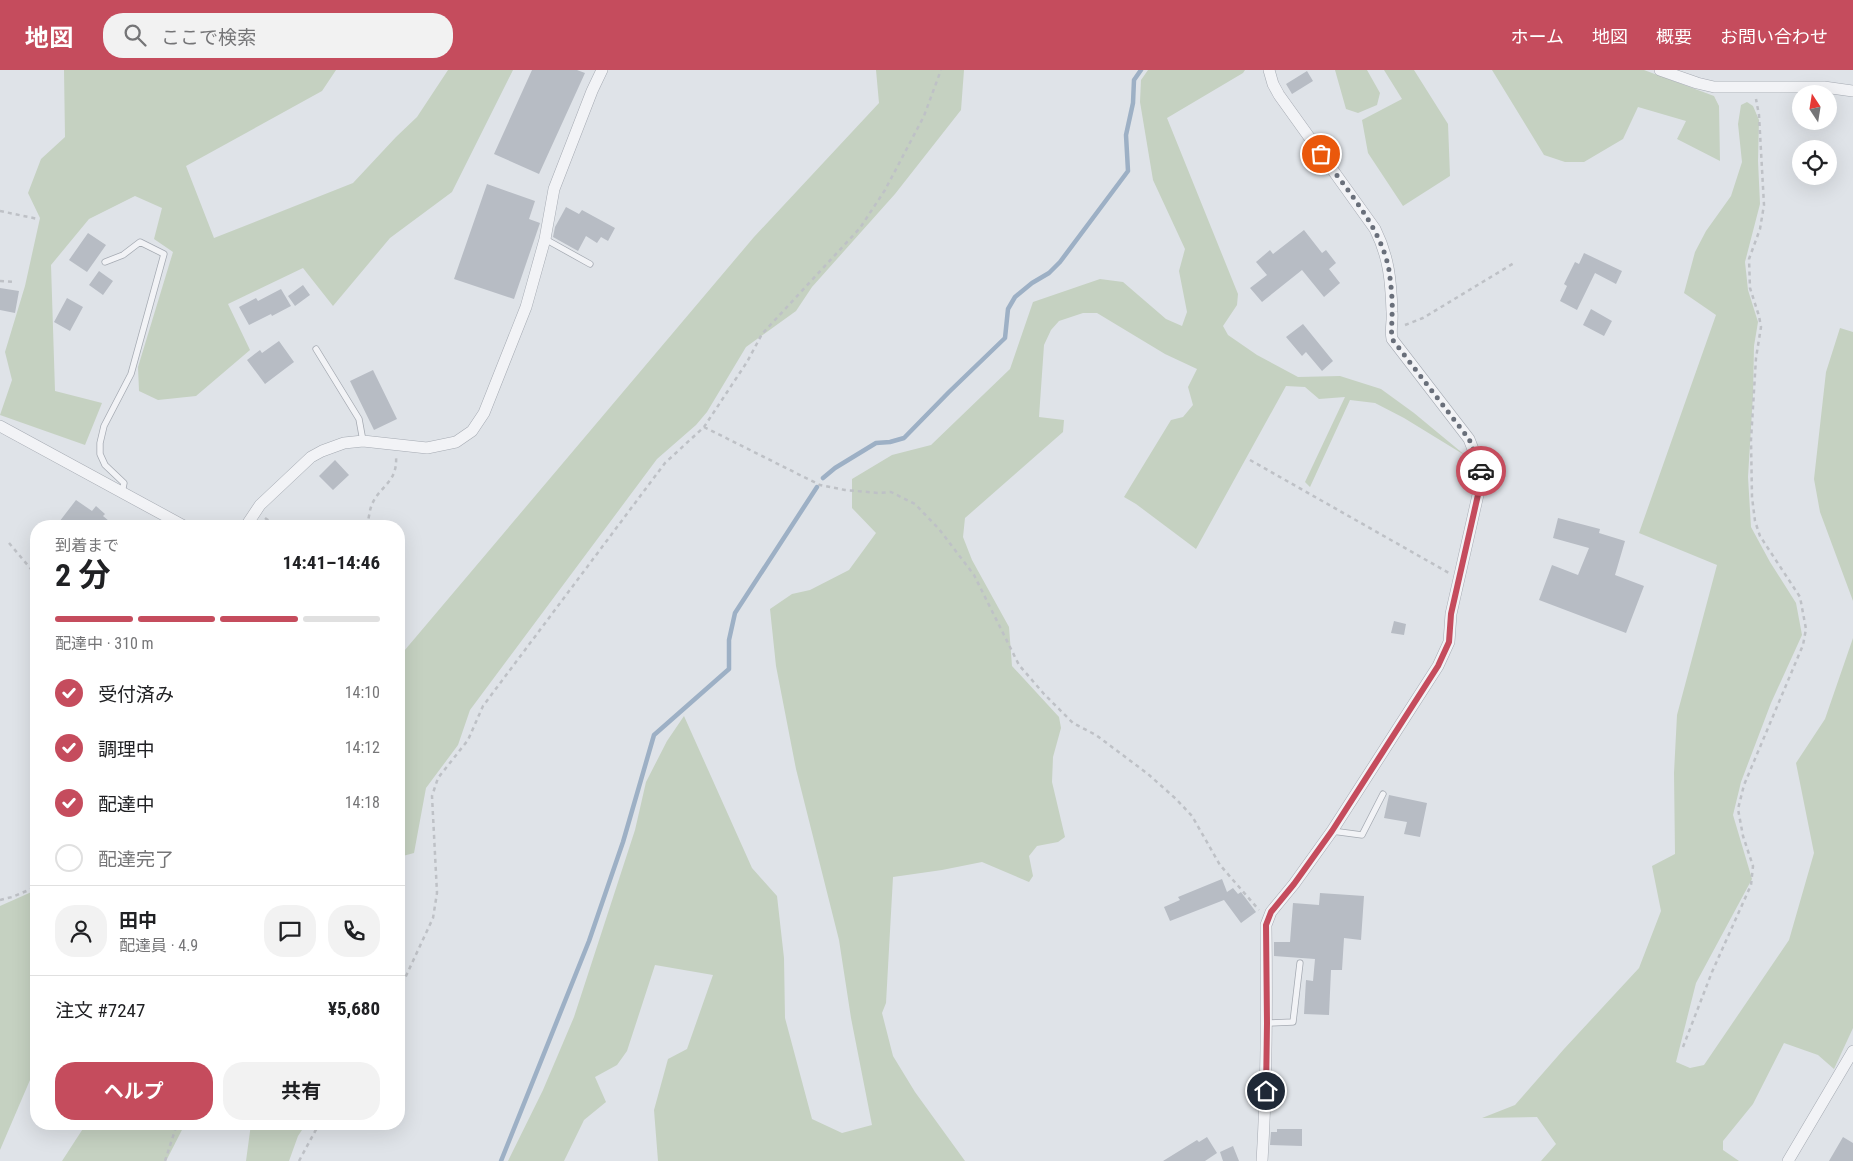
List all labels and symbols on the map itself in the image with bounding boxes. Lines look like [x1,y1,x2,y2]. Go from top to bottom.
north arrow [1792,85,1838,130]
pin [1300,133,1342,175]
courier [1456,446,1506,496]
pin [1245,1070,1287,1112]

